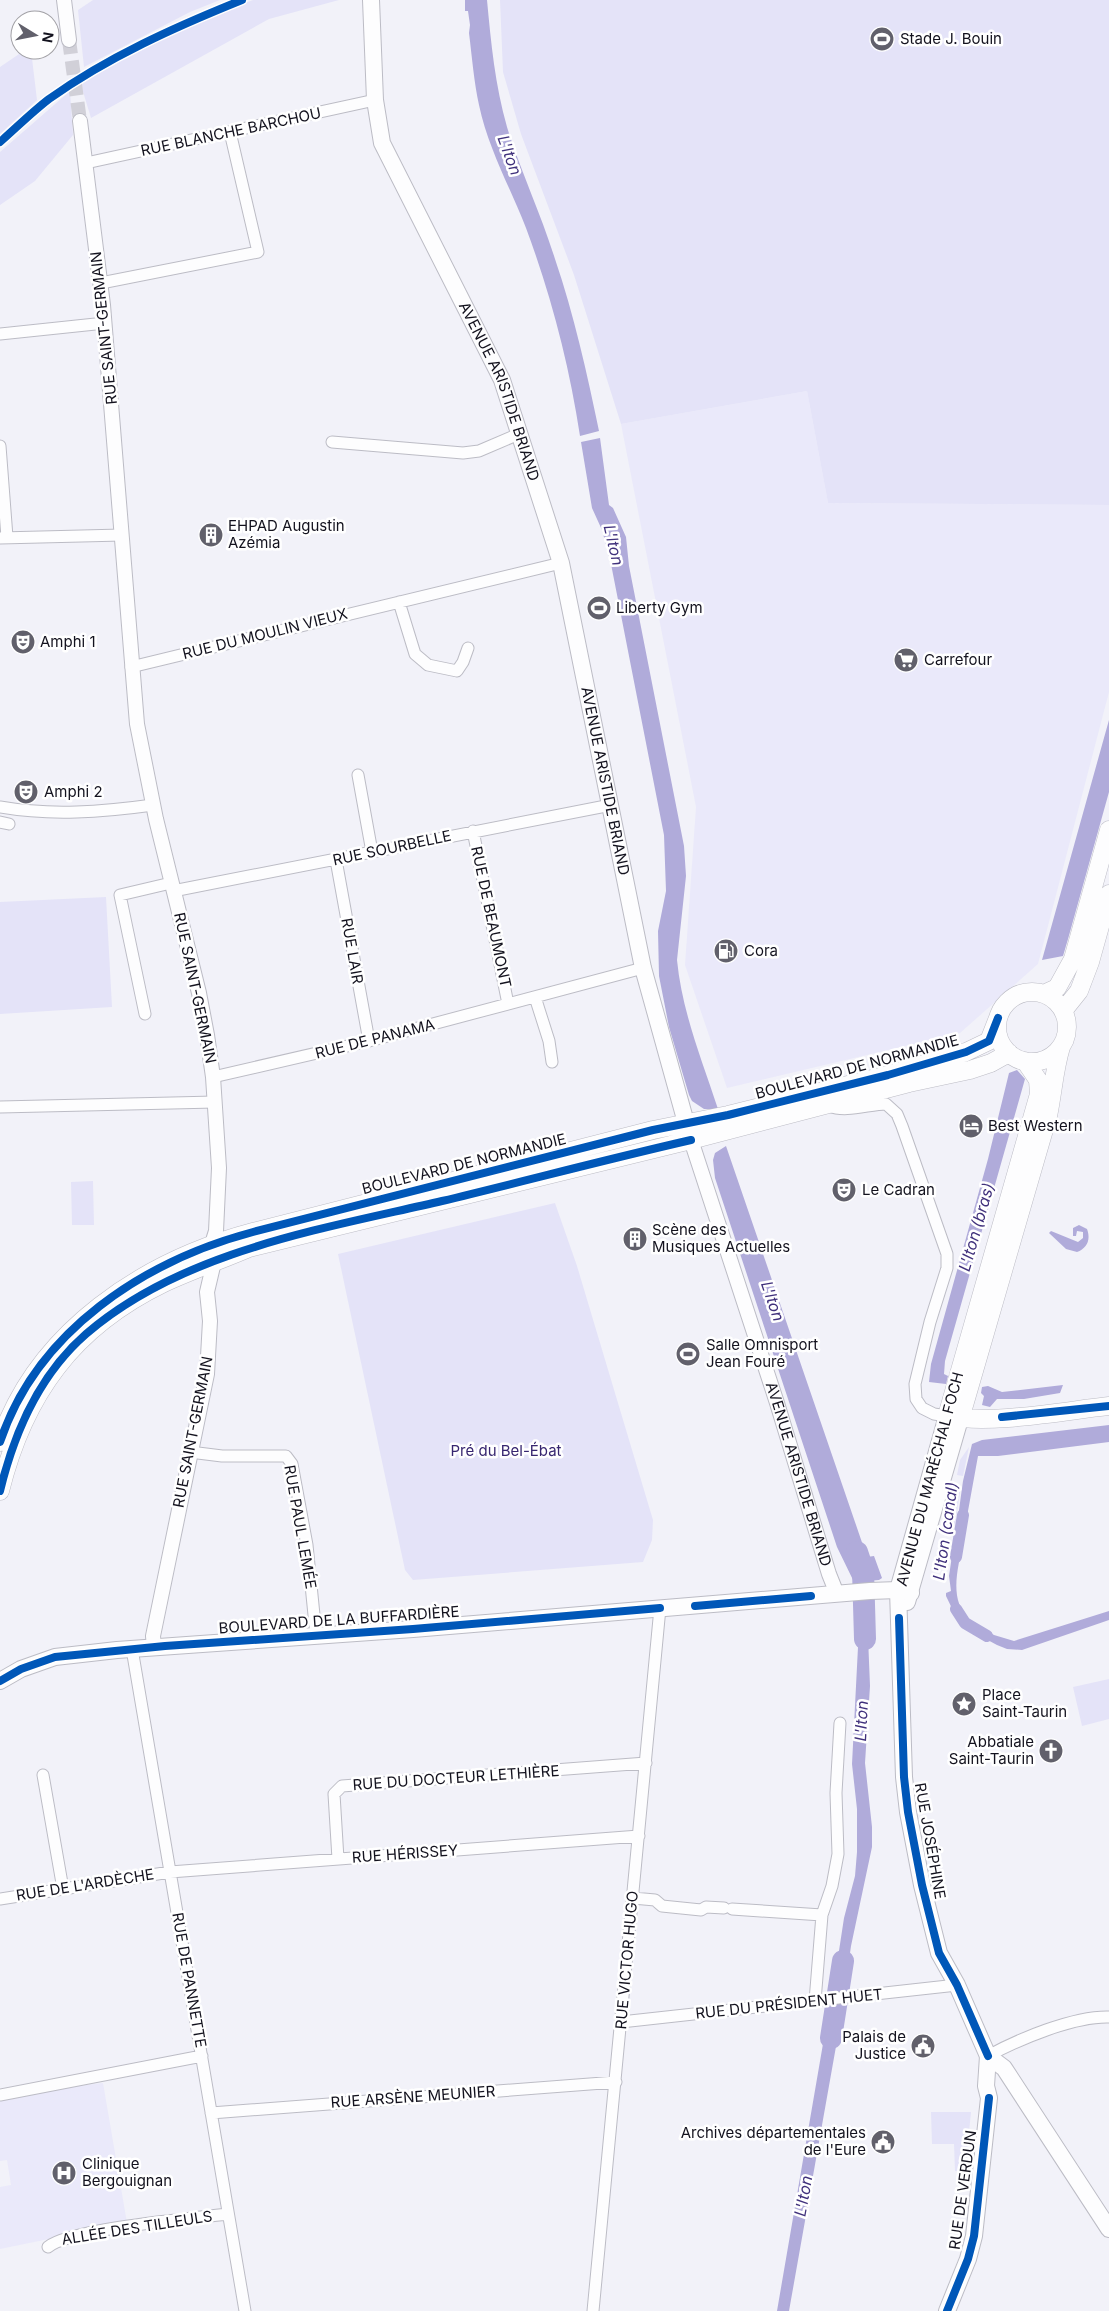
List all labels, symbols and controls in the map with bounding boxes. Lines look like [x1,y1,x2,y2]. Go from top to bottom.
north arrow [10,10,60,60]
sports icon: Stade J. Bouin [869,26,895,52]
place label: Stade J. Bouin [900,29,1002,48]
text: N [39,31,58,44]
street label: RUE BLANCHE BARCHOU [139,103,323,160]
water label: L'Iton [494,132,526,178]
street label: RUE SAINT-GERMAIN [86,251,121,406]
street label: AVENUE ARISTIDE BRIAND [455,299,544,483]
place label: EHPAD Augustin Azémia [228,516,345,552]
building icon: EHPAD Augustin Azémia [198,522,224,548]
water label: L'Iton [600,523,628,567]
sports icon: Liberty Gym [586,595,612,621]
place label: Liberty Gym [616,598,703,617]
street label: RUE DU MOULIN VIEUX [180,604,349,663]
theatre icon: Amphi 1 [10,629,36,655]
place label: Amphi 1 [40,632,96,651]
supermarket icon: Carrefour [893,647,919,673]
place label: Carrefour [924,650,992,669]
street label: AVENUE ARISTIDE BRIAND [577,685,634,877]
theatre icon: Amphi 2 [13,779,39,805]
place label: Amphi 2 [44,782,103,801]
street label: RUE SOURBELLE [331,826,453,869]
street label: RUE DE BEAUMONT [467,844,516,989]
street label: RUE SAINT-GERMAIN [170,911,221,1065]
street label: RUE LAIR [337,916,368,986]
fuel station icon: Cora [713,938,739,964]
place label: Cora [744,941,778,960]
street label: RUE DE PANAMA [313,1014,437,1063]
street label: BOULEVARD DE NORMANDIE [753,1030,961,1103]
hotel icon: Best Western [958,1113,984,1139]
place label: Best Western [988,1116,1083,1135]
street label: BOULEVARD DE NORMANDIE [360,1129,568,1198]
theatre icon: Le Cadran [831,1177,857,1203]
place label: Le Cadran [862,1180,935,1199]
water label: L'Iton (bras) [954,1180,998,1274]
place label: Scène des Musiques Actuelles [652,1220,790,1256]
building icon: Scène des Musiques Actuelles [622,1226,648,1252]
water label: L'Iton [757,1278,789,1324]
place label: Salle Omnisport Jean Fouré [706,1335,818,1371]
sports icon: Salle Omnisport Jean Fouré [675,1341,701,1367]
street label: RUE SAINT-GERMAIN [168,1355,217,1509]
street label: AVENUE DU MARÉCHAL FOCH [892,1370,967,1588]
street label: AVENUE ARISTIDE BRIAND [762,1379,836,1569]
park label: Pré du Bel-Ébat [451,1441,562,1460]
street label: RUE PAUL LEMÉE [280,1463,321,1590]
water label: L'Iton (canal) [928,1480,962,1582]
street label: BOULEVARD DE LA BUFFARDIÈRE [218,1602,460,1637]
place label: Place Saint-Taurin [982,1685,1067,1721]
place icon: Place Saint-Taurin [951,1691,977,1717]
water label: L'Iton [850,1700,872,1742]
place label: Abbatiale Saint-Taurin [949,1732,1034,1768]
church icon: Abbatiale Saint-Taurin [1038,1738,1064,1764]
street label: RUE DU DOCTEUR LETHIÈRE [352,1761,560,1794]
street label: RUE JOSÉPHINE [911,1781,950,1901]
street label: RUE HÉRISSEY [351,1840,459,1867]
street label: RUE DE L'ARDÈCHE [15,1864,155,1905]
street label: RUE VICTOR HUGO [611,1890,642,2030]
street label: RUE DE PANNETTE [168,1911,211,2049]
street label: RUE DU PRÉSIDENT HUET [694,1984,884,2023]
place label: Palais de Justice [842,2027,906,2063]
public building icon: Palais de Justice [910,2033,936,2059]
street label: RUE ARSÈNE MEUNIER [330,2081,496,2112]
place label: Archives départementales de l'Eure [681,2123,866,2159]
public building icon: Archives départementales de l'Eure [870,2129,896,2155]
street label: RUE DE VERDUN [945,2129,980,2251]
place label: Clinique Bergouignan [82,2154,172,2190]
hospital icon: Clinique Bergouignan [51,2160,77,2186]
water label: L'Iton [790,2174,816,2218]
street label: ALLÉE DES TILLEULS [60,2206,214,2249]

